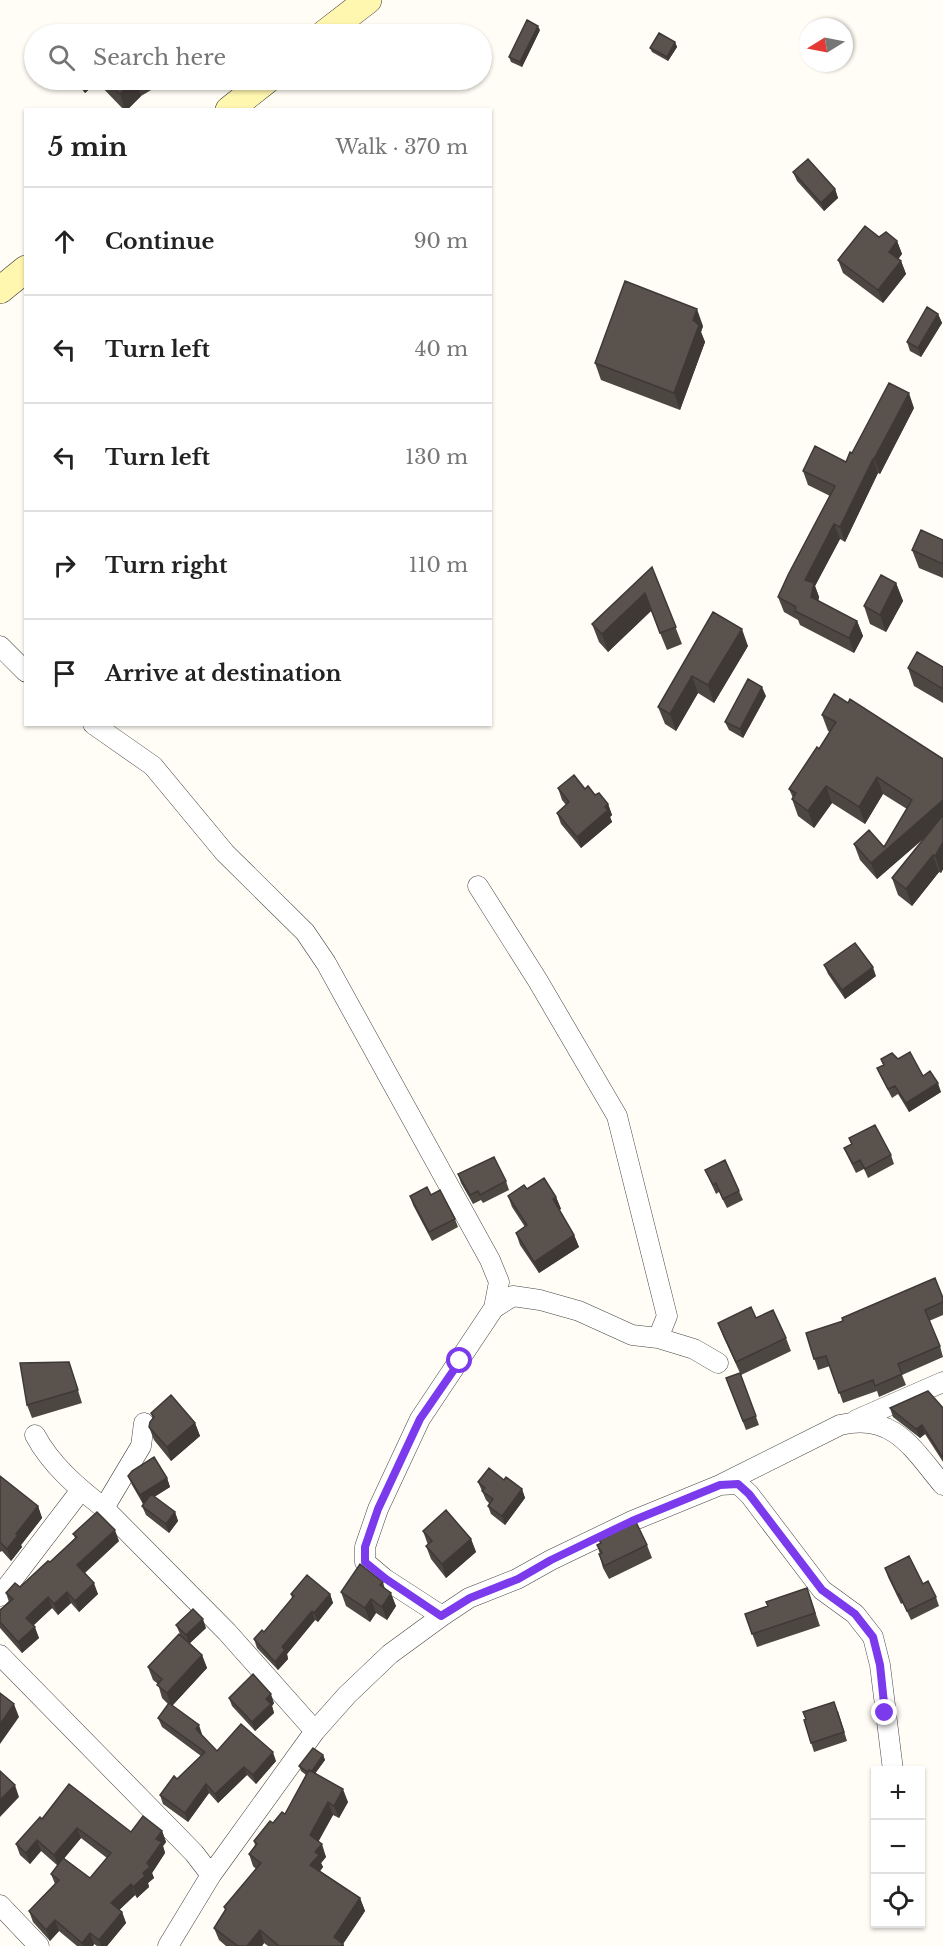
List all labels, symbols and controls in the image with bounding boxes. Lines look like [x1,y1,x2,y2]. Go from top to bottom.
north arrow [799,18,853,72]
search box [24,24,492,90]
icon: search [45,41,78,74]
text: Search here [93,44,226,71]
text: 5 min [48,131,127,163]
text: Walk · 370 m [336,135,468,159]
icon: ahead [48,225,81,258]
text: Continue [105,228,214,255]
text: 90 m [414,229,468,253]
icon: left [48,333,81,366]
text: Turn left [105,336,210,363]
text: 40 m [415,337,468,361]
icon: left [48,441,81,474]
text: Turn left [105,444,210,471]
text: 130 m [405,445,468,469]
icon: right [48,549,81,582]
text: Turn right [105,552,227,579]
text: 110 m [409,553,468,577]
icon: arrive [48,657,81,690]
text: Arrive at destination [105,660,342,687]
route start [446,1347,472,1373]
route end [871,1699,897,1725]
map controls [871,1766,925,1928]
button: + [871,1766,925,1820]
button: − [871,1820,925,1874]
button: locate [871,1874,925,1928]

